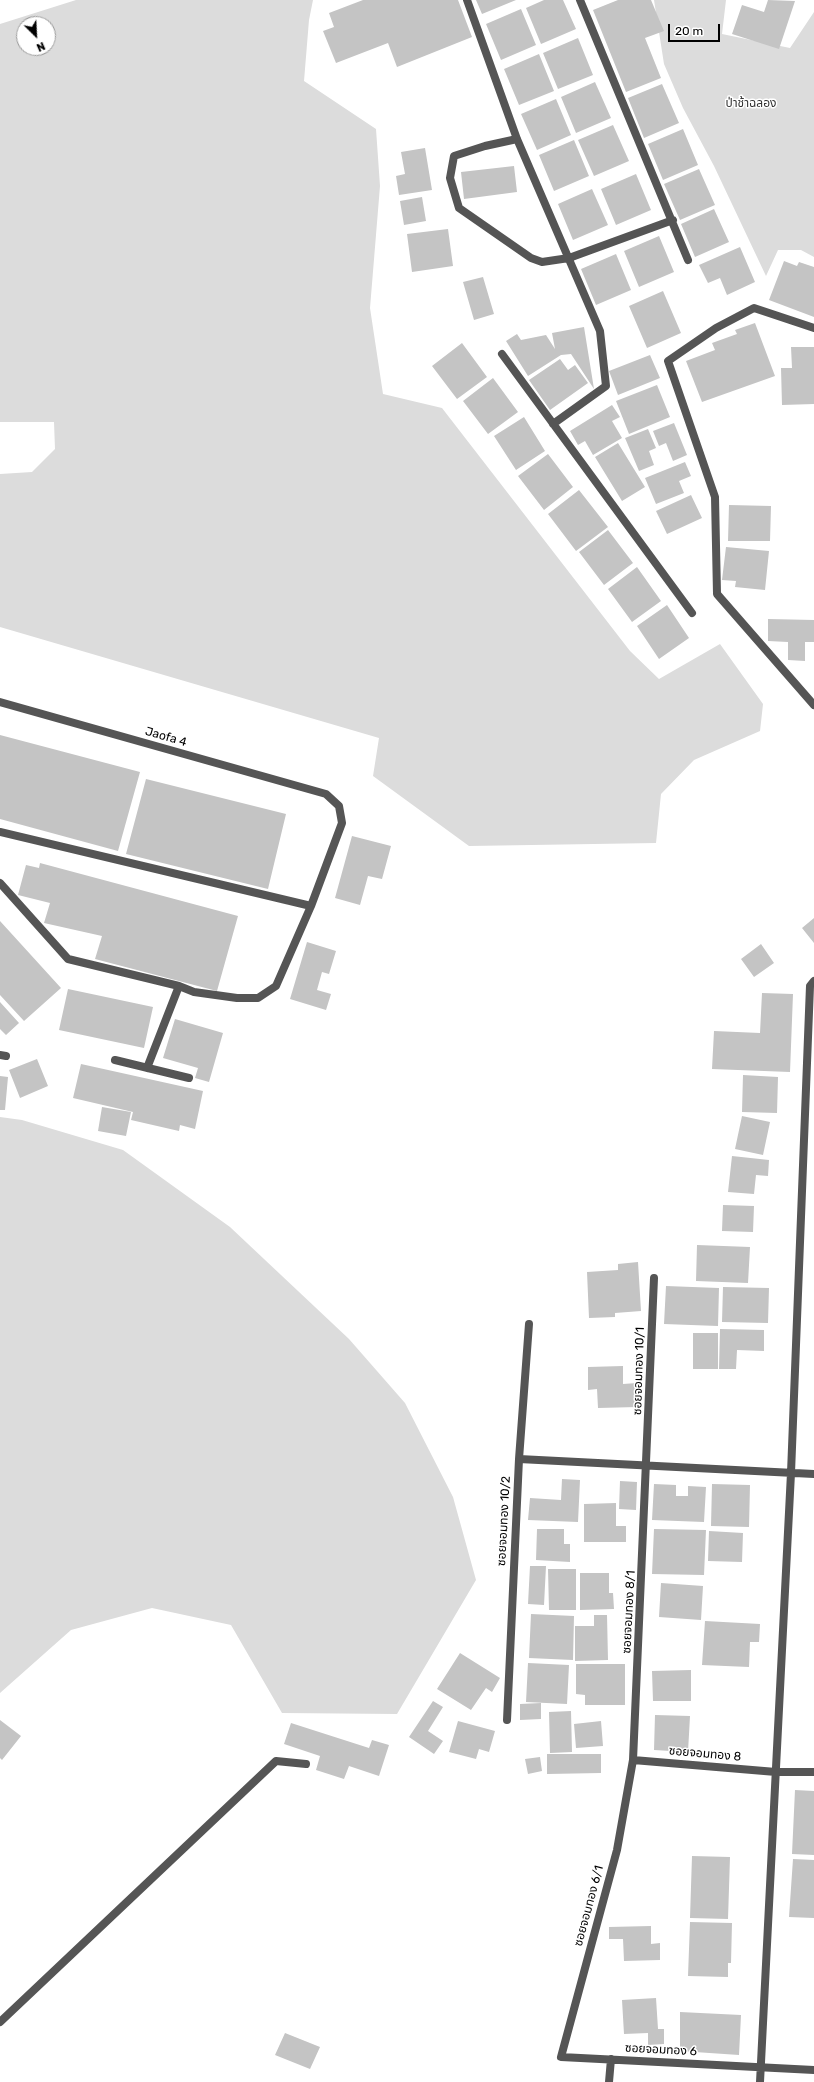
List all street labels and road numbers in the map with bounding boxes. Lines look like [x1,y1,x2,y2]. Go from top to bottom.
street label: Jaofa 4 [144,724,188,750]
street label: ซอยจอมทอง 10/1 [630,1327,648,1415]
street label: ซอยจอมทอง 10/2 [494,1476,514,1566]
street label: ซอยจอมทอง 8/1 [620,1570,638,1654]
street label: ซอยจอมทอง 8 [668,1744,742,1764]
street label: ซอยจอมทอง 6/1 [571,1864,607,1948]
street label: ซอยจอมทอง 6 [625,2041,697,2059]

